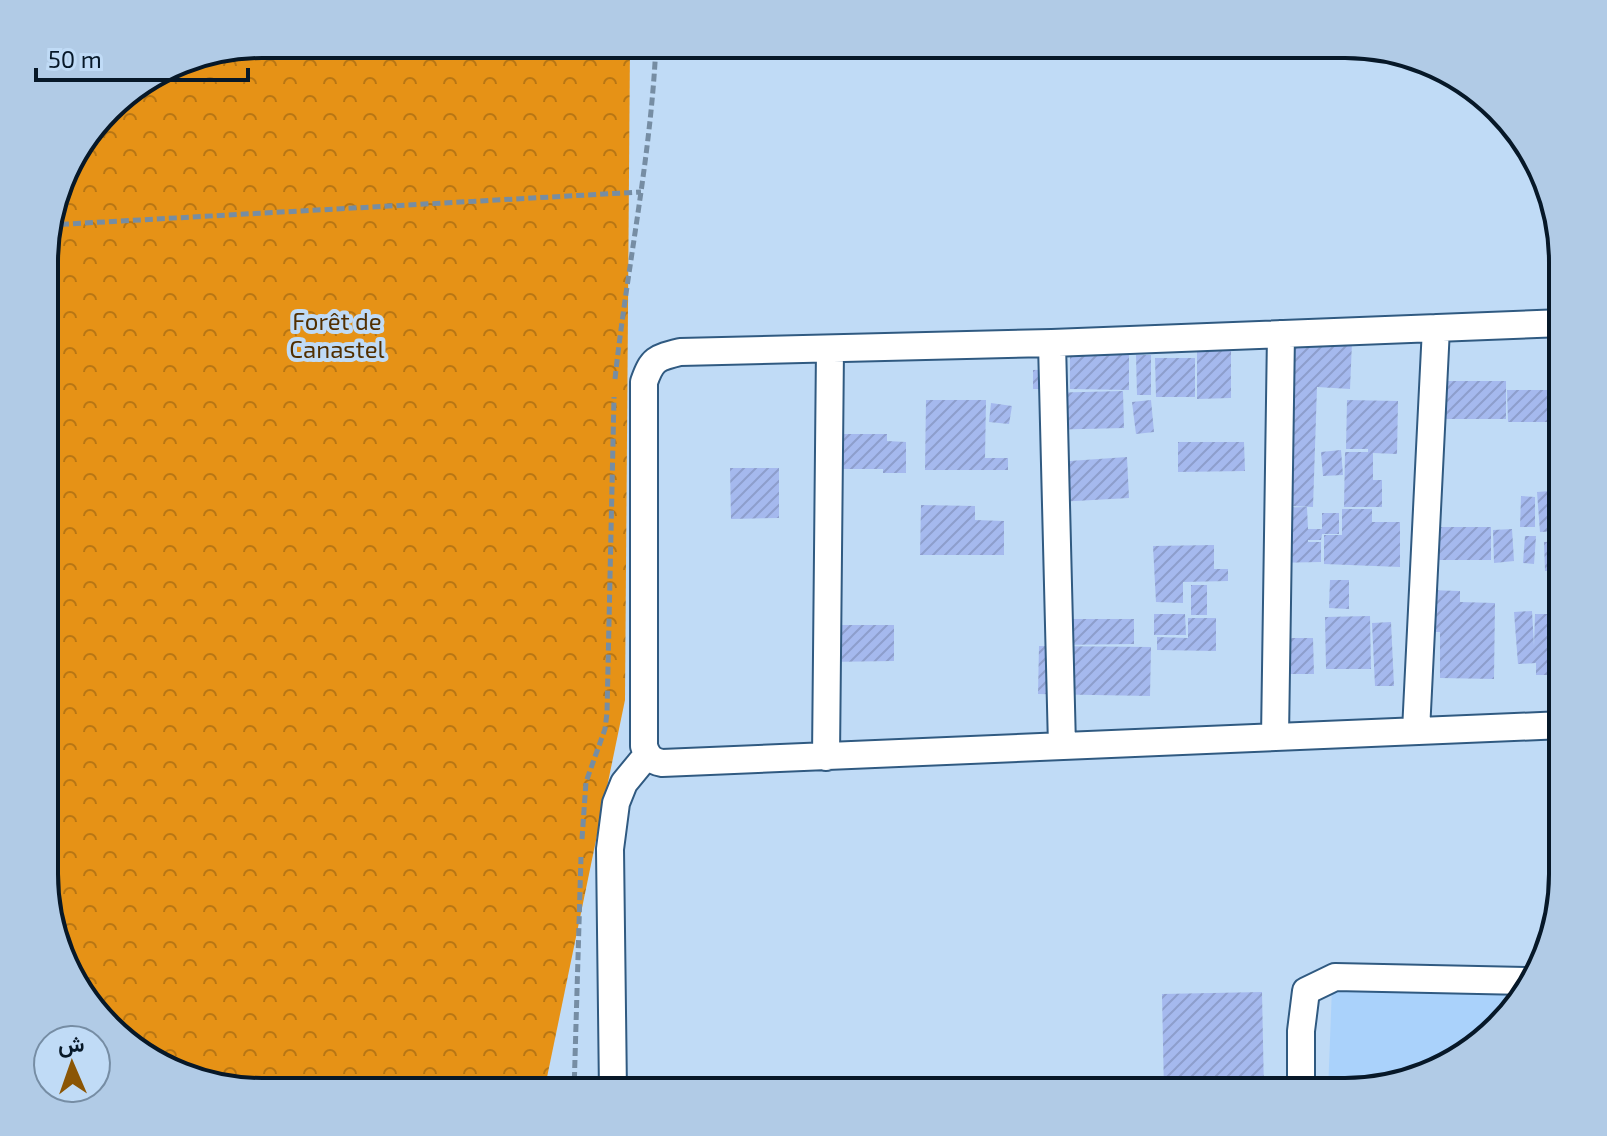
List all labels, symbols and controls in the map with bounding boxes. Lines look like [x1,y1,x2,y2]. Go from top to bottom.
scale bar [36,32,248,82]
text: 50 m [48,44,102,73]
park label: Forêt de Canastel [289,306,385,363]
north arrow [32,1024,112,1104]
text: ش [58,1030,85,1058]

